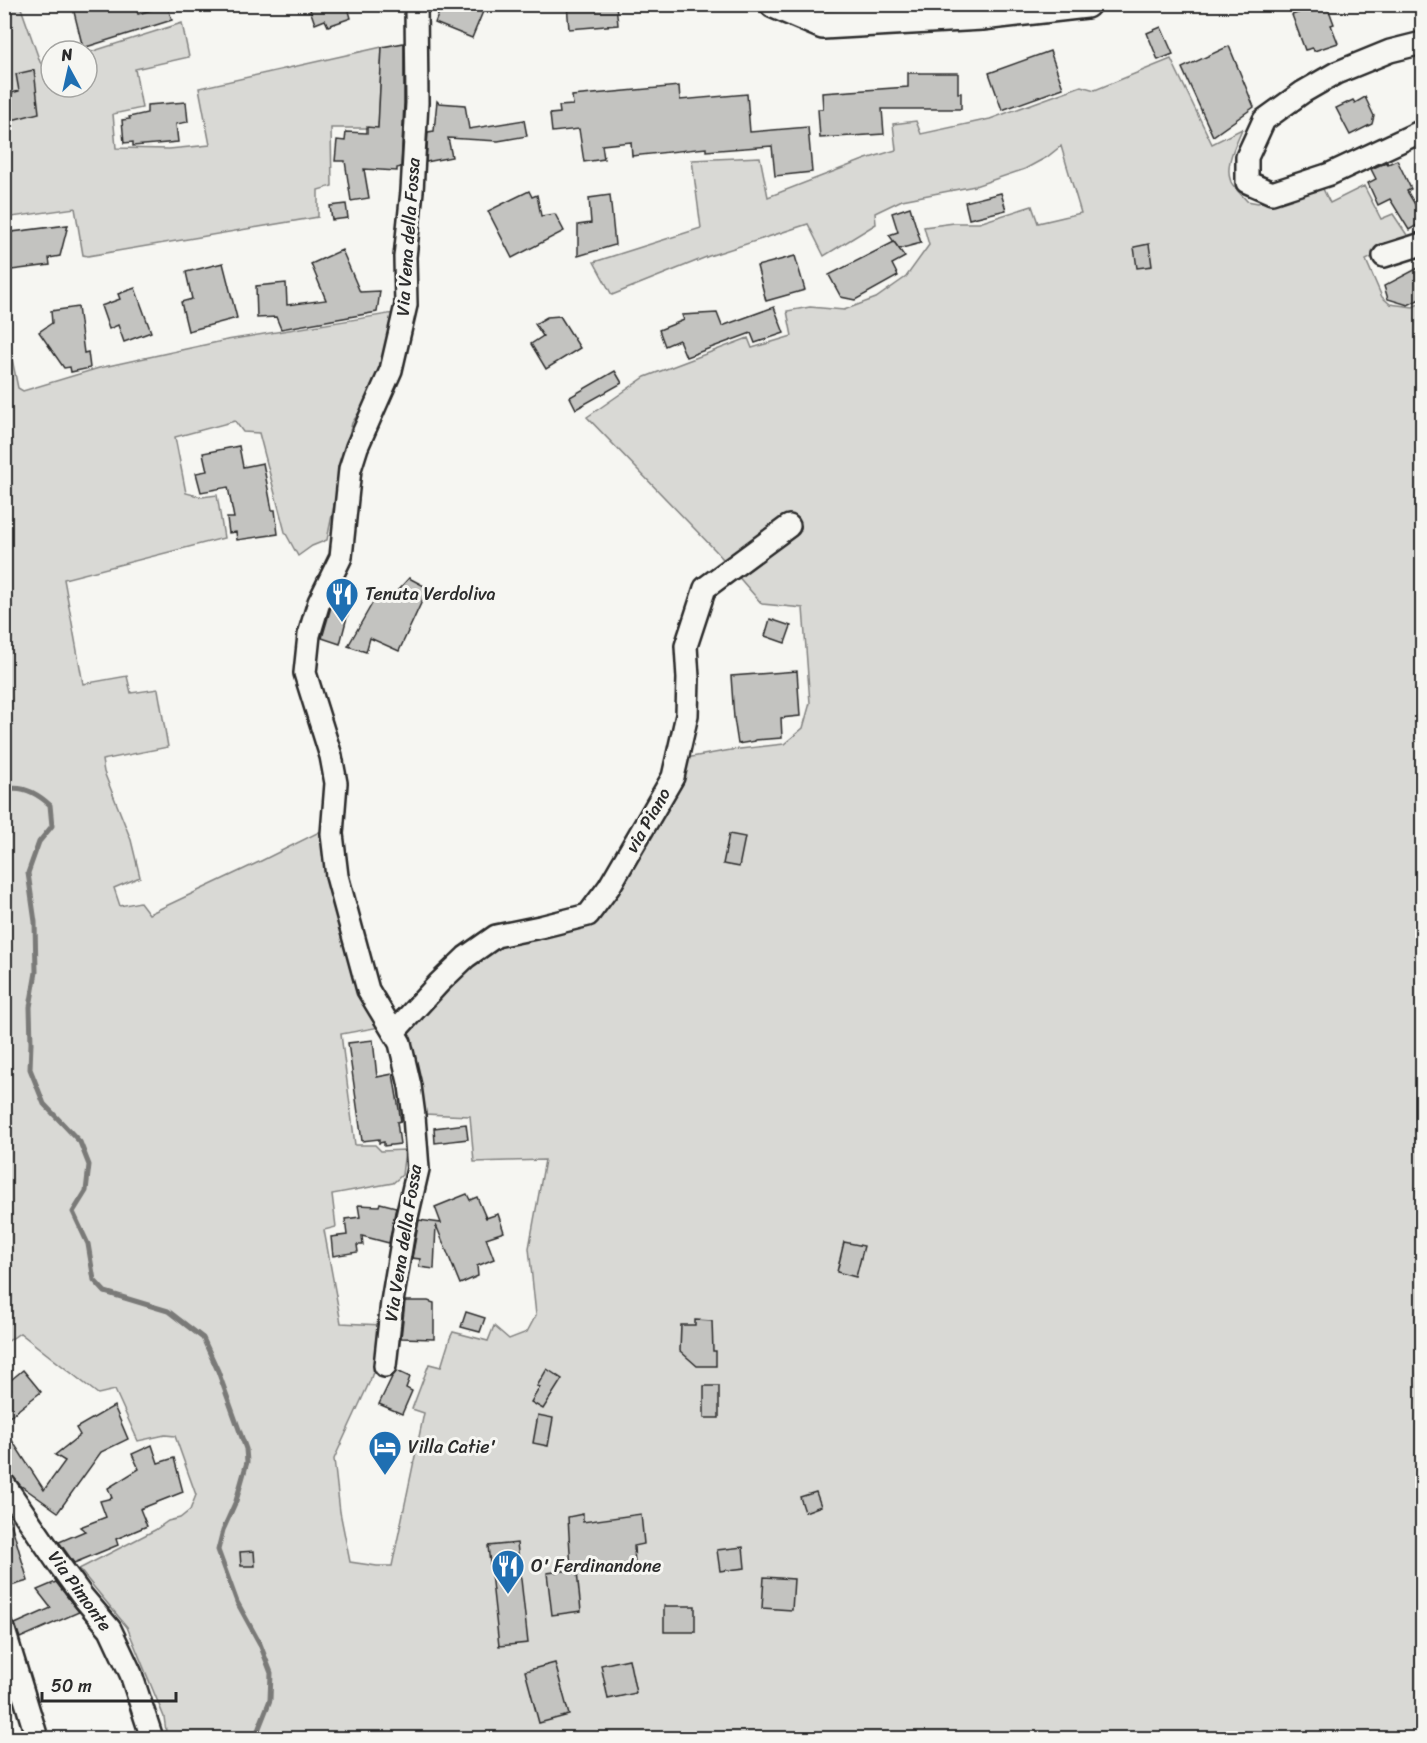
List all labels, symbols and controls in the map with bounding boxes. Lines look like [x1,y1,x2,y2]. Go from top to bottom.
north arrow [39,39,99,99]
text: N [58,39,75,70]
street label: Via Vena della Fossa [387,156,430,317]
restaurant icon: Tenuta Verdoliva [324,576,360,623]
place label: Tenuta Verdoliva [365,578,496,610]
street label: via Piano [616,781,680,859]
street label: Via Vena della Fossa [375,1161,431,1324]
hotel icon: Villa Catie' [367,1429,403,1476]
place label: Villa Catie' [408,1431,496,1463]
street label: Via Pimonte [39,1544,121,1638]
restaurant icon: O' Ferdinandone [490,1548,526,1595]
place label: O' Ferdinandone [531,1550,661,1582]
scale bar [42,1665,176,1703]
text: 50 m [51,1670,92,1702]

